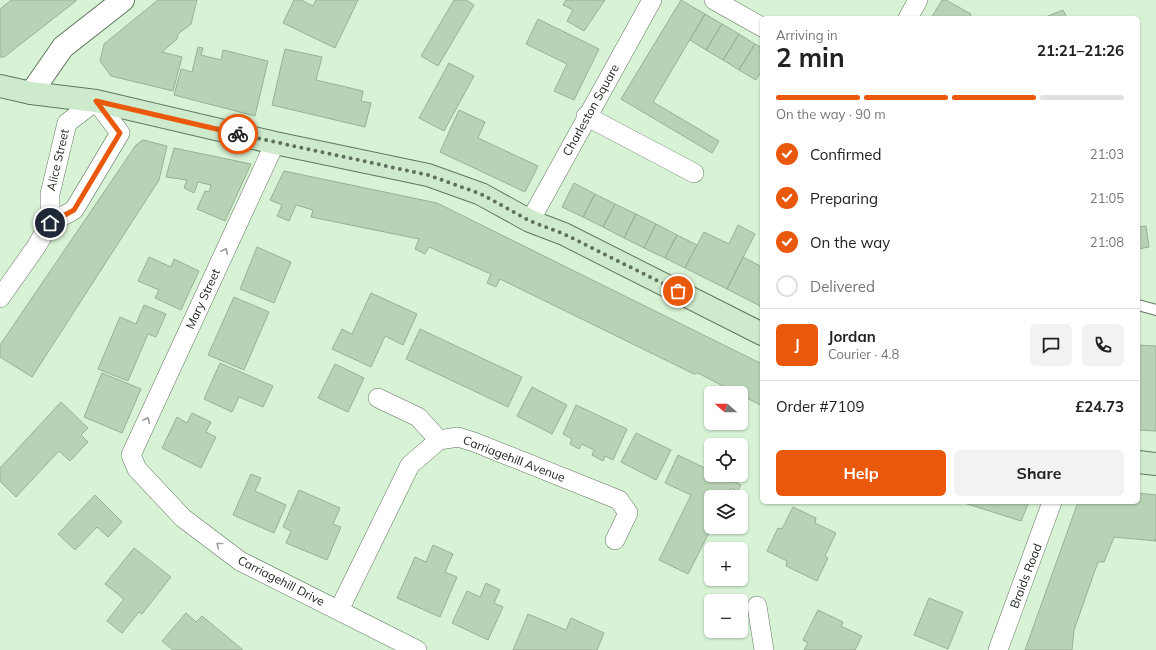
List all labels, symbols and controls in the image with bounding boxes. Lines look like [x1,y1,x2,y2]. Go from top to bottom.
text: Arriving in [776,27,838,43]
text: 2 min [776,41,845,74]
text: 21:21–21:26 [1037,41,1124,60]
street label: Charleston Square [559,61,622,158]
text: On the way · 90 m [776,106,886,122]
courier [218,114,258,154]
icon: bike [227,123,249,145]
street label: Alice Street [43,127,72,192]
icon: check [776,143,798,165]
text: Confirmed [810,145,881,164]
text: 21:03 [1090,146,1124,162]
icon: check [776,187,798,209]
text: Preparing [810,189,878,208]
text: 21:05 [1090,190,1124,206]
pin [33,206,67,240]
icon: home [39,212,61,234]
icon: check [776,231,798,253]
text: On the way [810,233,890,252]
text: 21:08 [1090,234,1124,250]
one-way arrow [221,247,229,254]
street label: Mary Street [182,266,223,331]
pin [661,274,695,308]
text: Delivered [810,277,875,296]
icon: bag [667,280,689,302]
button: chat [1030,324,1072,366]
button: phone [1082,324,1124,366]
text: Jordan [828,327,876,346]
text: J [794,335,800,354]
text: Courier · 4.8 [828,346,899,362]
north arrow [704,386,748,430]
map controls [704,386,748,638]
text: Order #7109 [776,397,864,416]
text: £24.73 [1075,397,1124,416]
one-way arrow [143,416,151,423]
street label: Carriagehill Avenue [461,432,567,485]
button: locate [704,438,748,482]
button: Help [776,450,946,496]
button: Share [954,450,1124,496]
button: layers [704,490,748,534]
street label: Braids Road [1006,541,1045,610]
button: + [704,542,748,586]
one-way arrow [216,543,223,550]
street label: Carriagehill Drive [235,552,327,609]
button: − [704,594,748,638]

